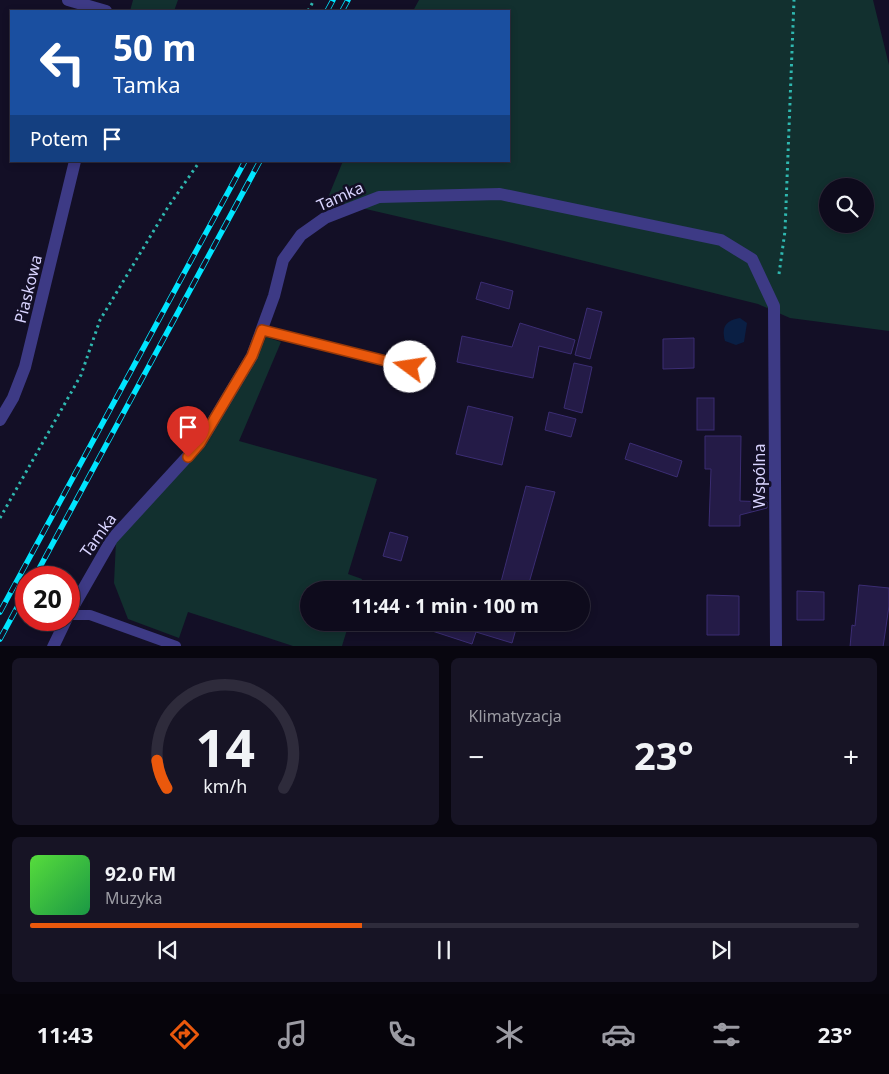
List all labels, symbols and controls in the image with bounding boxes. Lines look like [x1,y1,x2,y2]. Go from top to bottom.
text: 50 m [113,24,196,71]
icon: left [30,30,95,95]
text: Tamka [113,69,180,99]
icon: arrive [98,125,126,153]
text: Potem [30,126,88,152]
street label: Tamka [313,176,367,216]
map controls [819,178,874,233]
button: search [819,178,874,233]
street label: Piaskowa [9,252,47,326]
position arrow [383,340,435,392]
pin [167,406,209,457]
icon: arrive [174,413,202,441]
street label: Wspólna [748,444,770,508]
street label: Tamka [75,509,121,561]
speed limit sign: 20 [15,566,80,631]
text: 11:44 · 1 min · 100 m [351,593,539,619]
text: Klimatyzacja [469,705,562,727]
text: 14 [196,711,255,782]
text: 23° [634,729,694,781]
text: − [469,737,485,775]
text: + [843,737,859,775]
text: km/h [203,774,247,798]
text: 92.0 FM [105,861,176,887]
text: Muzyka [105,887,163,909]
icon: previous [154,936,182,964]
icon: pause [430,936,458,964]
icon: next [707,936,735,964]
icon: directions [167,1017,202,1052]
icon: music [275,1017,310,1052]
icon: phone [384,1017,419,1052]
icon: climate [492,1017,527,1052]
icon: car [601,1017,636,1052]
icon: filters [709,1017,744,1052]
text: 11:43 [37,1019,93,1049]
text: 23° [818,1019,852,1049]

